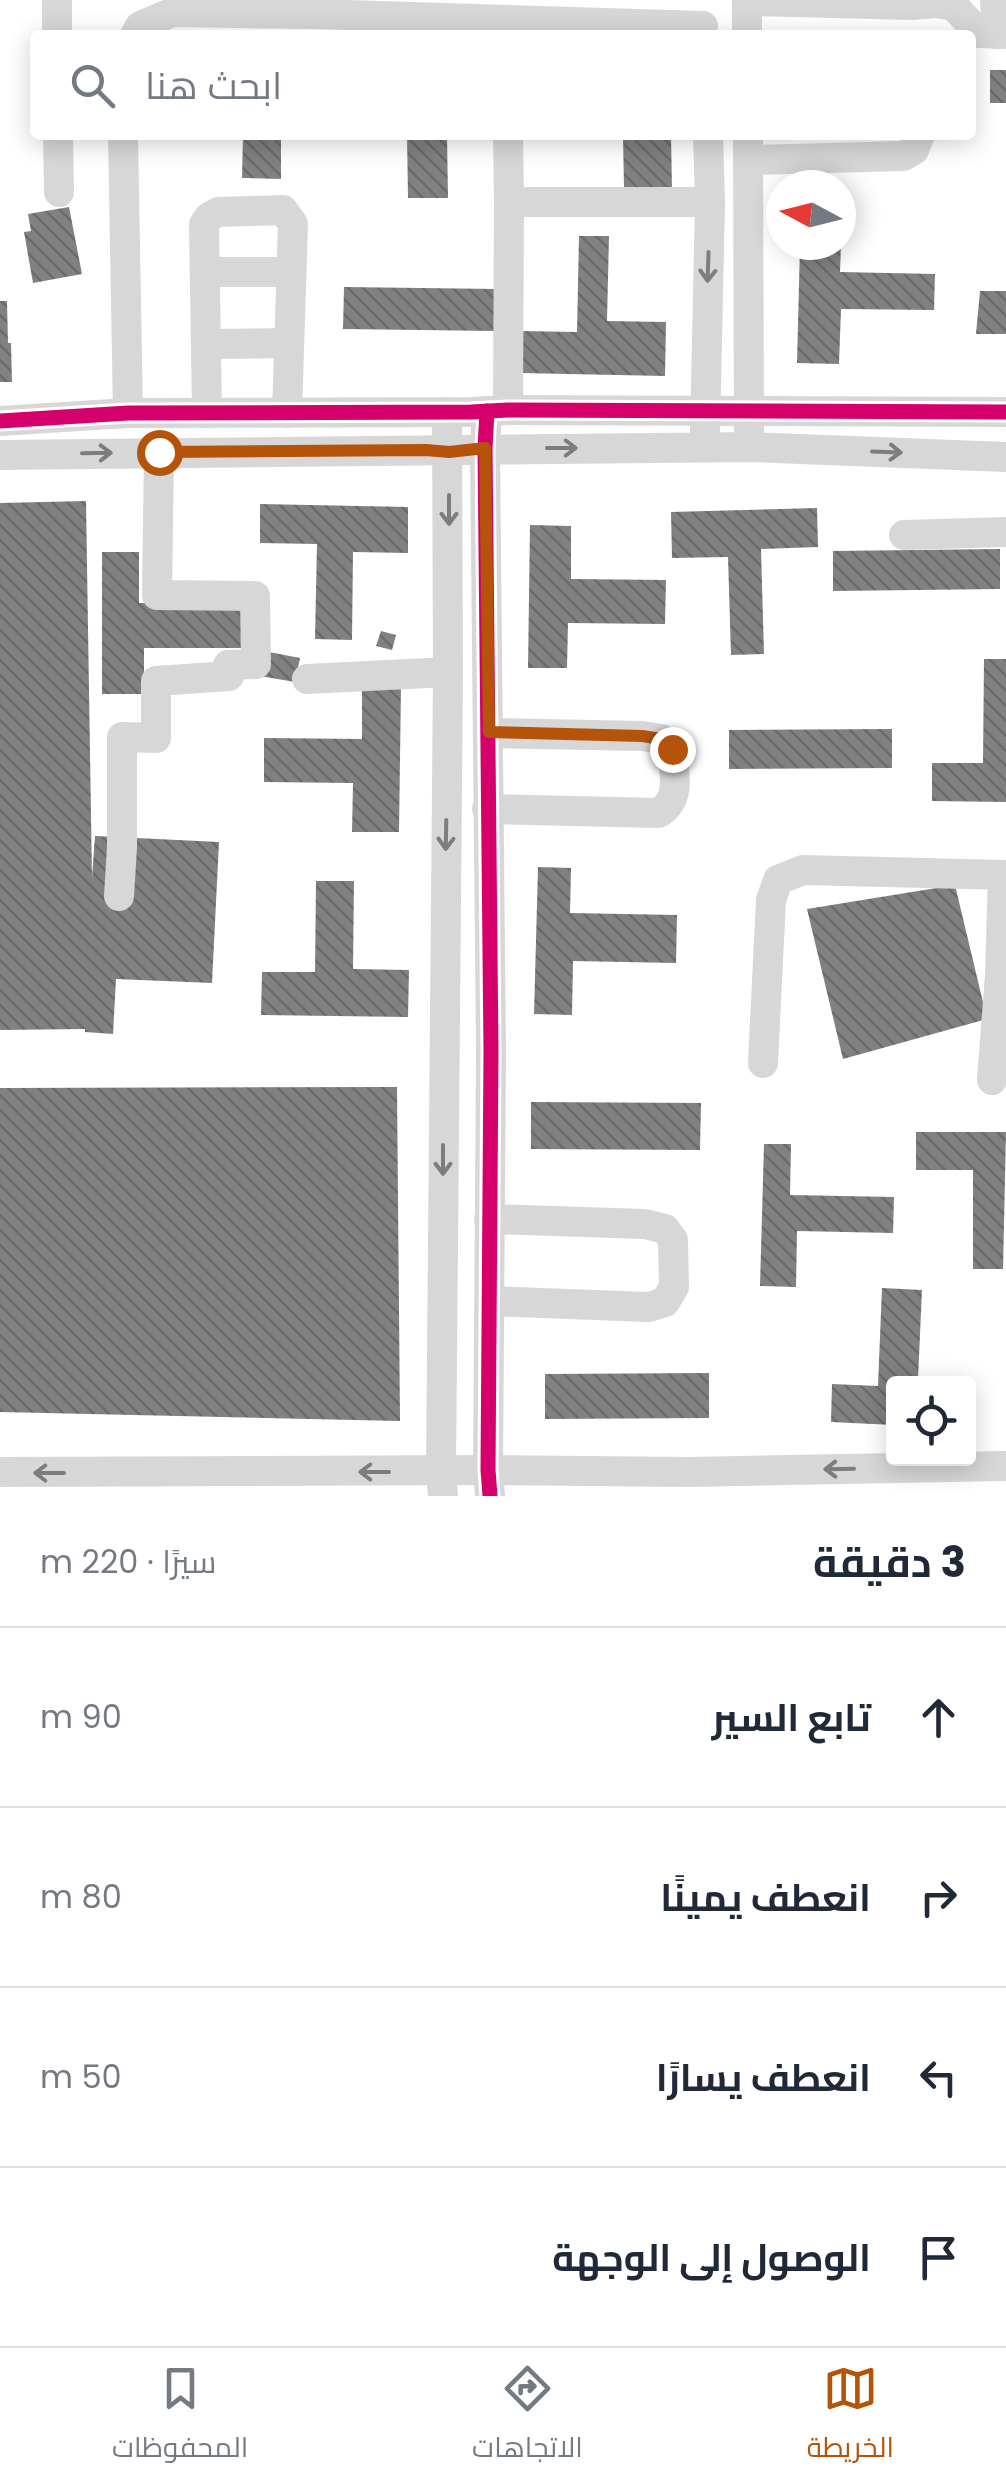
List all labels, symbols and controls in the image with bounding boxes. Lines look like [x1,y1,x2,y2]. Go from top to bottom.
search box [30,30,976,140]
icon: search [65,58,120,113]
text: ابحث هنا [145,59,282,112]
north arrow [766,170,856,260]
one-way arrow [699,251,718,283]
route start [137,430,183,476]
one-way arrow [546,438,578,458]
one-way arrow [871,443,903,462]
one-way arrow [80,444,113,462]
one-way arrow [440,492,458,525]
route end [650,727,696,773]
one-way arrow [437,818,456,850]
one-way arrow [434,1142,452,1175]
map controls [886,1376,976,1466]
button: locate [886,1376,976,1466]
one-way arrow [823,1460,855,1479]
one-way arrow [358,1462,390,1482]
one-way arrow [33,1463,65,1482]
text: 3 دقيقة [813,1533,966,1592]
text: سيرًا · 220 m [40,1539,216,1584]
icon: ahead [911,1690,966,1745]
text: تابع السير [712,1691,871,1744]
text: 90 m [40,1694,122,1739]
icon: right [911,1870,966,1925]
text: انعطف يمينًا [660,1871,871,1924]
text: 80 m [40,1874,122,1919]
icon: left [911,2050,966,2105]
text: انعطف يسارًا [656,2051,871,2104]
text: 50 m [40,2054,122,2099]
icon: arrive [911,2230,966,2285]
text: الوصول إلى الوجهة [552,2231,871,2284]
tab: المحفوظات [112,2361,248,2473]
tab: الاتجاهات [472,2361,583,2473]
tab: الخريطة [807,2361,894,2473]

